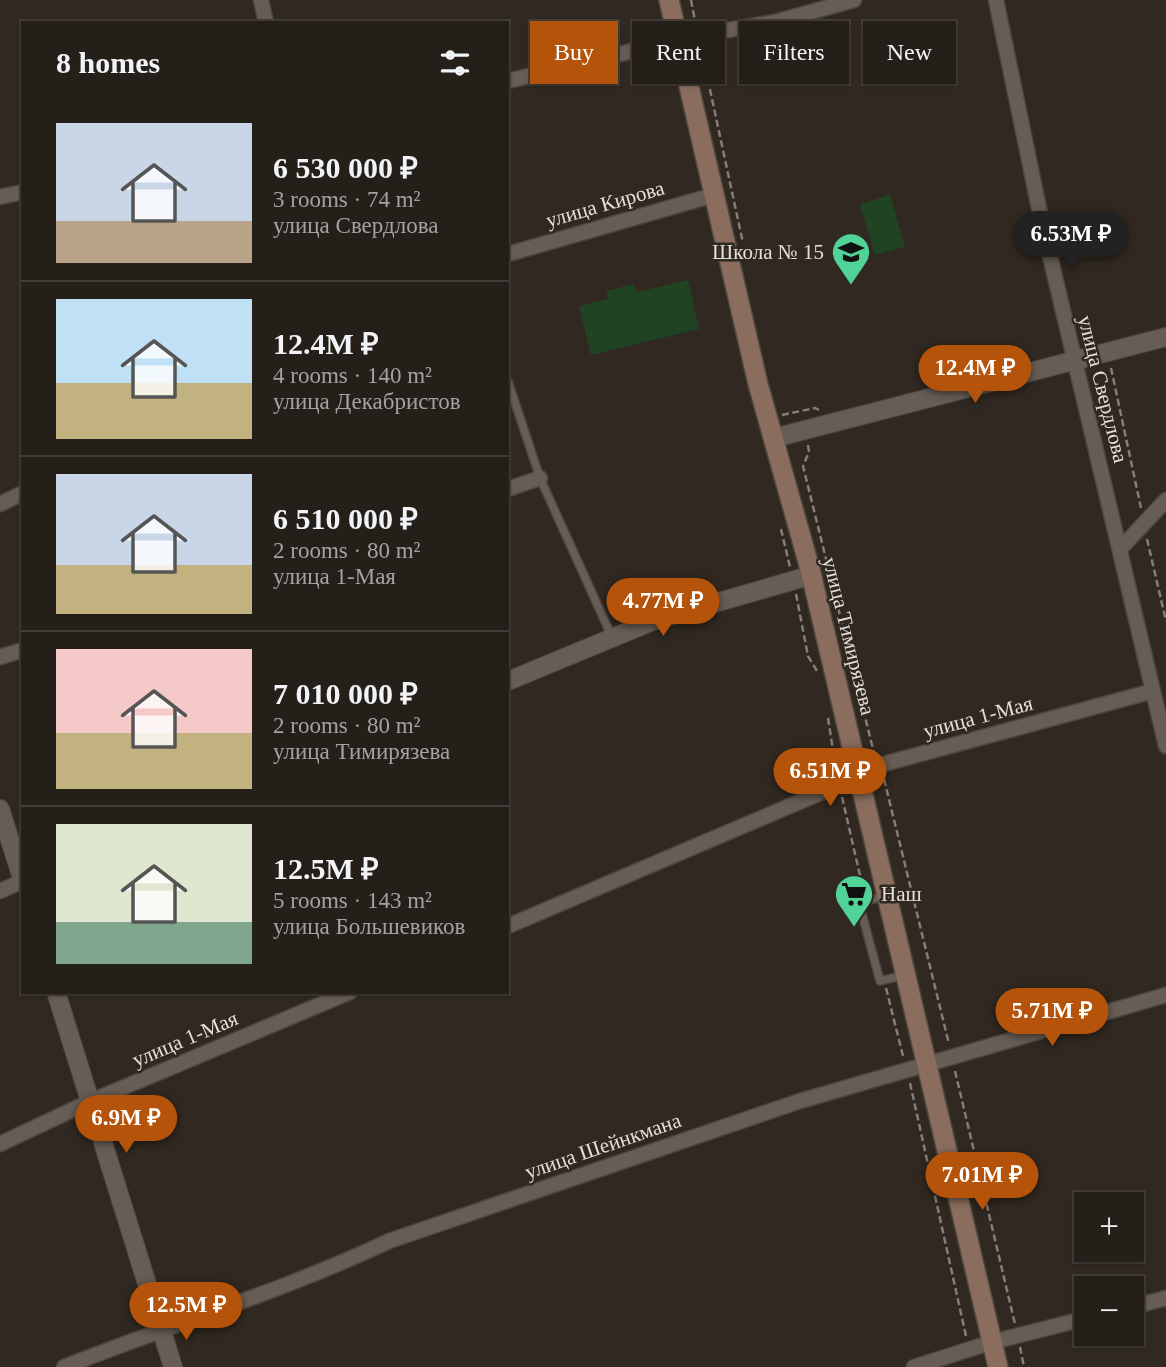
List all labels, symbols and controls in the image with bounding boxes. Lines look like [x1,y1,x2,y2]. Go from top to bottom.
chip: Buy [530,21,618,84]
chip: Rent [632,21,725,84]
chip: Filters [739,21,849,84]
chip: New [863,21,956,84]
icon: filters [436,44,474,82]
text: 8 homes [56,46,160,79]
icon: home [112,151,196,235]
text: 6 530 000 ₽ [273,151,418,184]
street label: улица Кирова [543,175,668,232]
text: 3 rooms · 74 m² [273,187,420,212]
pin: 6.53M ₽ [1006,212,1136,271]
text: улица Свердлова [273,213,438,238]
text: 6.53M ₽ [1030,221,1112,246]
school or university icon: Школа № 15 [830,231,872,286]
place label: Школа № 15 [712,240,824,264]
street label: улица Свердлова [1073,313,1133,466]
icon: home [112,327,196,411]
text: 12.4M ₽ [273,327,379,360]
pin: 12.4M ₽ [910,346,1040,405]
text: 12.4M ₽ [934,355,1016,380]
text: 4 rooms · 140 m² [273,363,432,388]
text: улица Декабристов [273,389,461,414]
icon: home [112,502,196,586]
text: 6 510 000 ₽ [273,502,418,535]
text: 2 rooms · 80 m² [273,538,420,563]
street label: улица Тимирязева [818,555,880,718]
text: улица 1-Мая [273,564,396,589]
pin: 4.77M ₽ [598,578,728,638]
text: 4.77M ₽ [622,588,704,613]
icon: home [112,677,196,761]
text: 7 010 000 ₽ [273,677,418,710]
street label: улица 1-Мая [921,691,1036,743]
text: 2 rooms · 80 m² [273,713,420,738]
text: улица Тимирязева [273,739,450,764]
pin: 6.51M ₽ [765,748,895,808]
text: 6.51M ₽ [789,758,871,783]
icon: home [112,852,196,936]
text: 12.5M ₽ [273,852,379,885]
supermarket icon: Наш [833,873,875,928]
place label: Наш [881,882,922,906]
text: 5 rooms · 143 m² [273,888,432,913]
text: улица Большевиков [273,914,465,939]
pin: 5.71M ₽ [987,988,1117,1048]
text: 5.71M ₽ [1011,998,1093,1023]
street label: улица 1-Мая [129,1006,242,1072]
pin: 6.9M ₽ [69,1096,183,1155]
text: 6.9M ₽ [91,1105,161,1130]
street label: улица Шейнкмана [522,1108,685,1184]
pin: 7.01M ₽ [917,1152,1047,1212]
text: 7.01M ₽ [941,1162,1023,1187]
map controls [1074,1192,1144,1346]
button: + [1074,1192,1144,1262]
button: − [1074,1276,1144,1346]
pin: 12.5M ₽ [121,1282,251,1342]
text: 12.5M ₽ [145,1292,227,1317]

